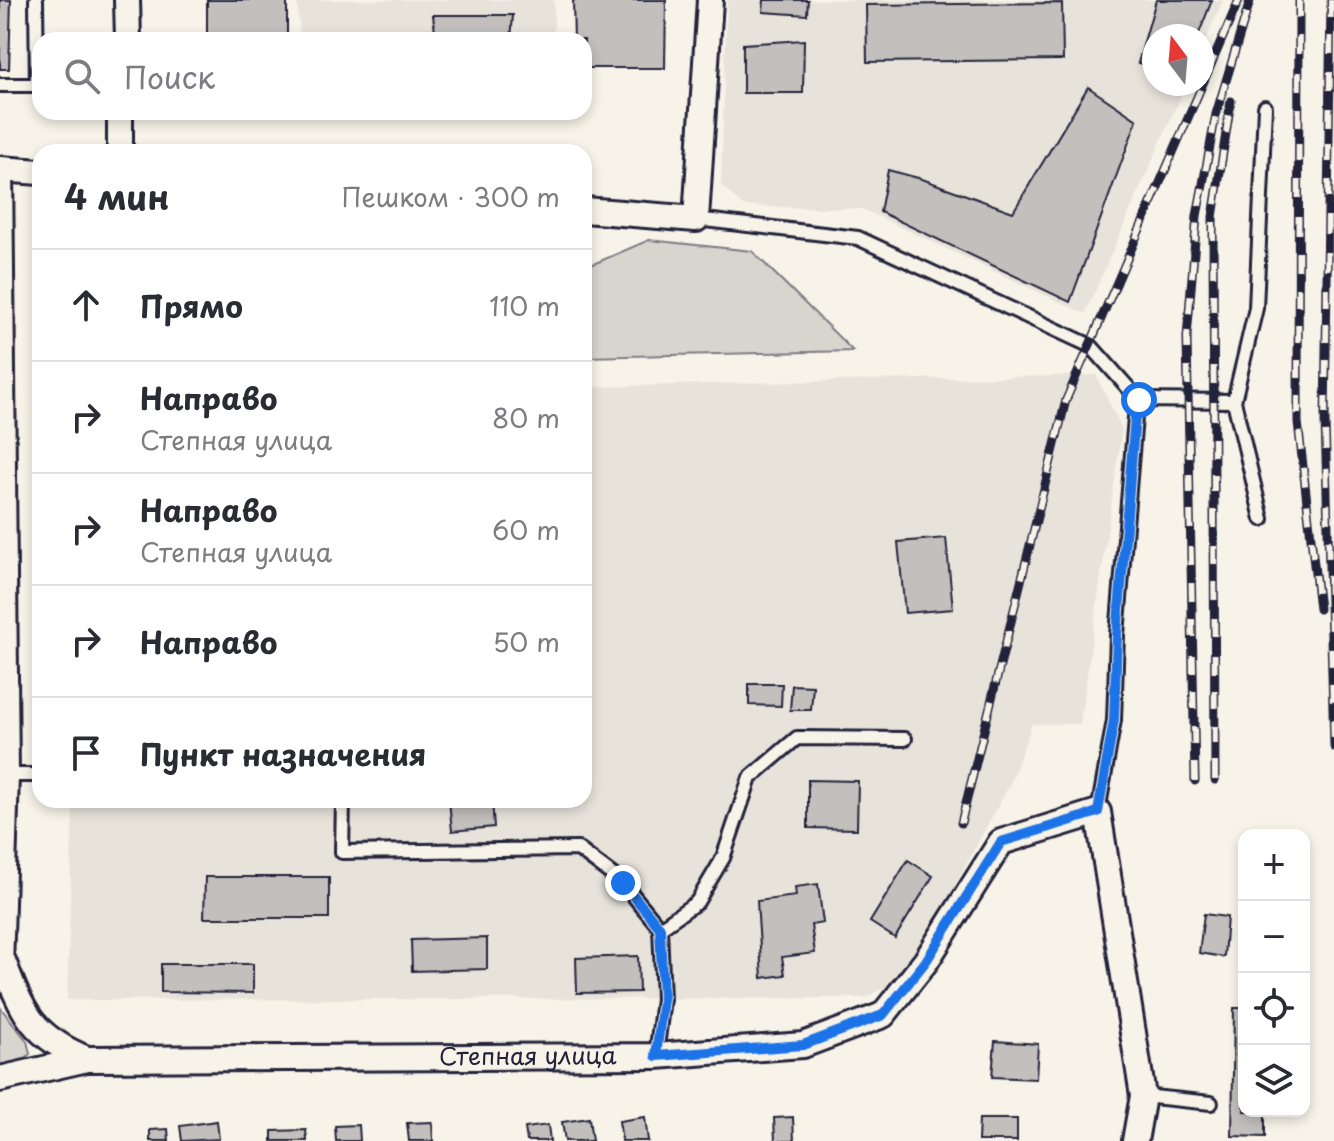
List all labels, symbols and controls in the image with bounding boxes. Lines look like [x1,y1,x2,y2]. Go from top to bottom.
north arrow [1142,24,1214,96]
search box [32,32,592,120]
icon: search [60,54,104,98]
text: Поиск [124,54,215,99]
text: 4 мин [64,170,169,222]
text: Пешком · 300 m [342,177,560,216]
icon: ahead [64,283,108,327]
text: Прямо [140,283,243,328]
text: 110 m [489,286,560,325]
text: Направо [140,375,278,420]
route start [1121,382,1157,418]
icon: right [64,395,108,439]
text: 80 m [492,398,560,437]
text: Степная улица [140,420,332,459]
text: Направо [140,487,278,532]
icon: right [64,507,108,551]
text: 60 m [492,510,560,549]
text: Степная улица [140,532,332,571]
icon: right [64,619,108,663]
text: Направо [140,619,278,664]
text: 50 m [493,622,560,661]
icon: arrive [64,731,108,775]
text: Пункт назначения [140,731,426,776]
map controls [1238,829,1310,1117]
button: + [1238,829,1310,901]
route end [605,865,641,901]
button: − [1238,901,1310,973]
button: locate [1238,973,1310,1045]
street label: Степная улица [439,1036,617,1073]
button: layers [1238,1045,1310,1117]

